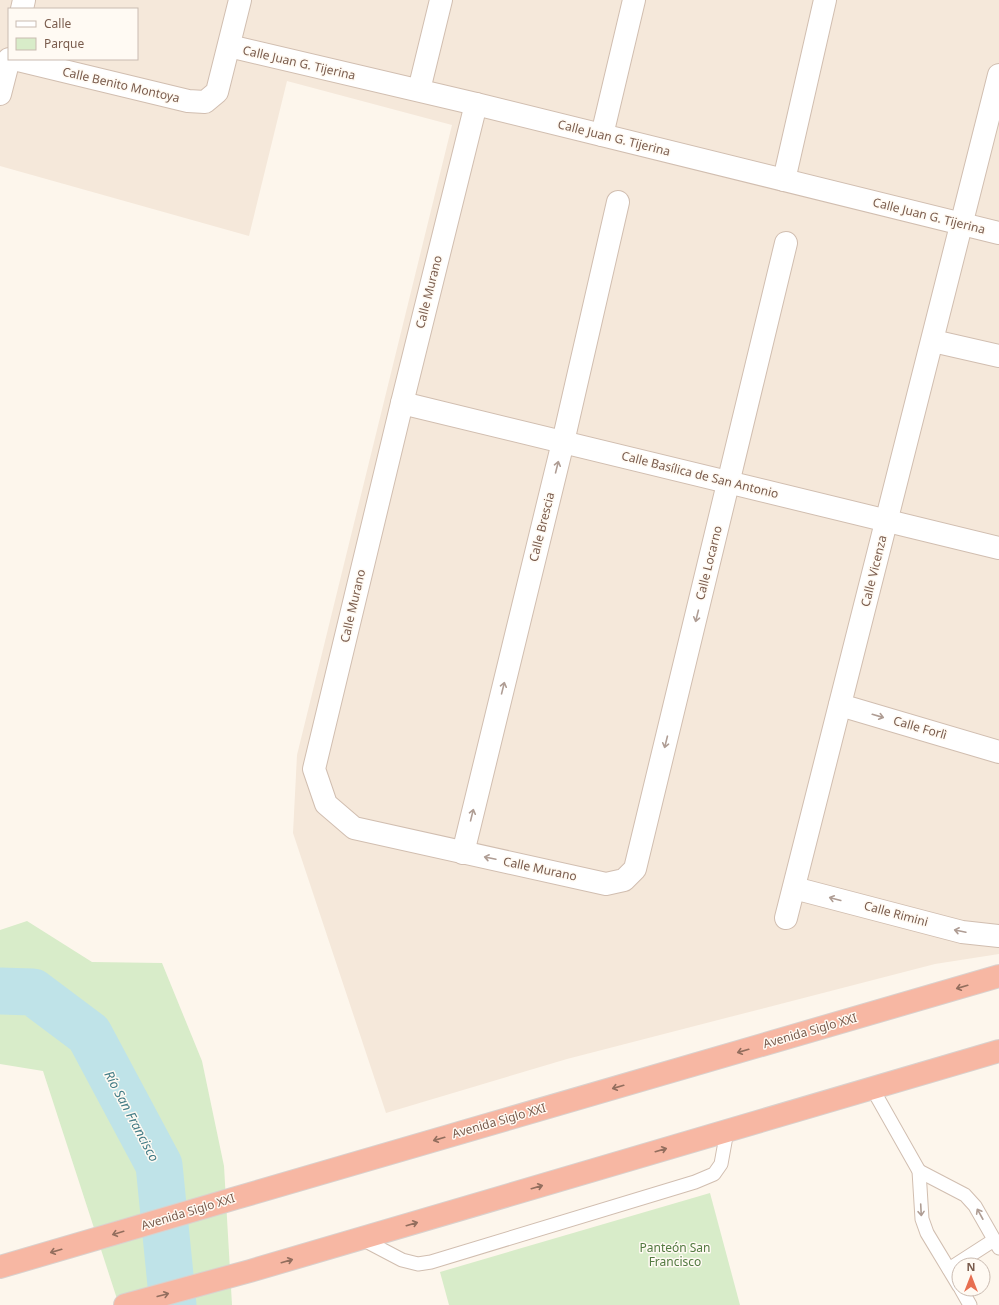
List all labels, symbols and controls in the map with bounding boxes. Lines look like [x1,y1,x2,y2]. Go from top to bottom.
legend [8,8,138,60]
text: Calle [44,15,72,32]
text: Parque [44,35,85,52]
street label: Calle Juan G. Tijerina [241,41,357,84]
street label: Calle Benito Montoya [61,63,181,106]
street label: Calle Juan G. Tijerina [556,115,672,160]
street label: Calle Juan G. Tijerina [871,193,987,238]
street label: Calle Murano [411,254,446,330]
street label: Calle Basílica de San Antonio [620,447,780,502]
one-way arrow [553,460,561,473]
street label: Calle Brescia [525,490,558,563]
street label: Calle Locarno [691,524,726,602]
street label: Calle Vicenza [856,533,891,608]
street label: Calle Murano [336,568,369,644]
one-way arrow [692,609,700,622]
one-way arrow [500,682,507,695]
street label: Calle Forlì [891,712,949,743]
one-way arrow [871,713,884,720]
one-way arrow [662,735,669,748]
one-way arrow [469,808,477,821]
street label: Calle Murano [502,852,578,885]
one-way arrow [484,854,497,862]
one-way arrow [828,894,841,902]
street label: Calle Rimini [862,897,930,930]
one-way arrow [954,926,967,934]
one-way arrow [955,984,968,991]
street label: Avenida Siglo XXI [761,1009,859,1052]
one-way arrow [736,1048,749,1055]
water label: Río San Francisco [100,1067,164,1165]
one-way arrow [611,1084,624,1091]
street label: Avenida Siglo XXI [450,1099,548,1142]
one-way arrow [433,1136,446,1143]
one-way arrow [655,1146,668,1153]
one-way arrow [530,1183,543,1190]
street label: Avenida Siglo XXI [139,1189,237,1234]
one-way arrow [918,1203,925,1216]
one-way arrow [975,1208,983,1220]
one-way arrow [405,1220,418,1227]
one-way arrow [112,1230,125,1237]
park label: Panteón San Francisco [639,1239,711,1270]
one-way arrow [50,1248,63,1255]
one-way arrow [281,1257,294,1264]
north arrow [951,1257,991,1297]
text: N [967,1259,975,1274]
one-way arrow [156,1291,169,1298]

